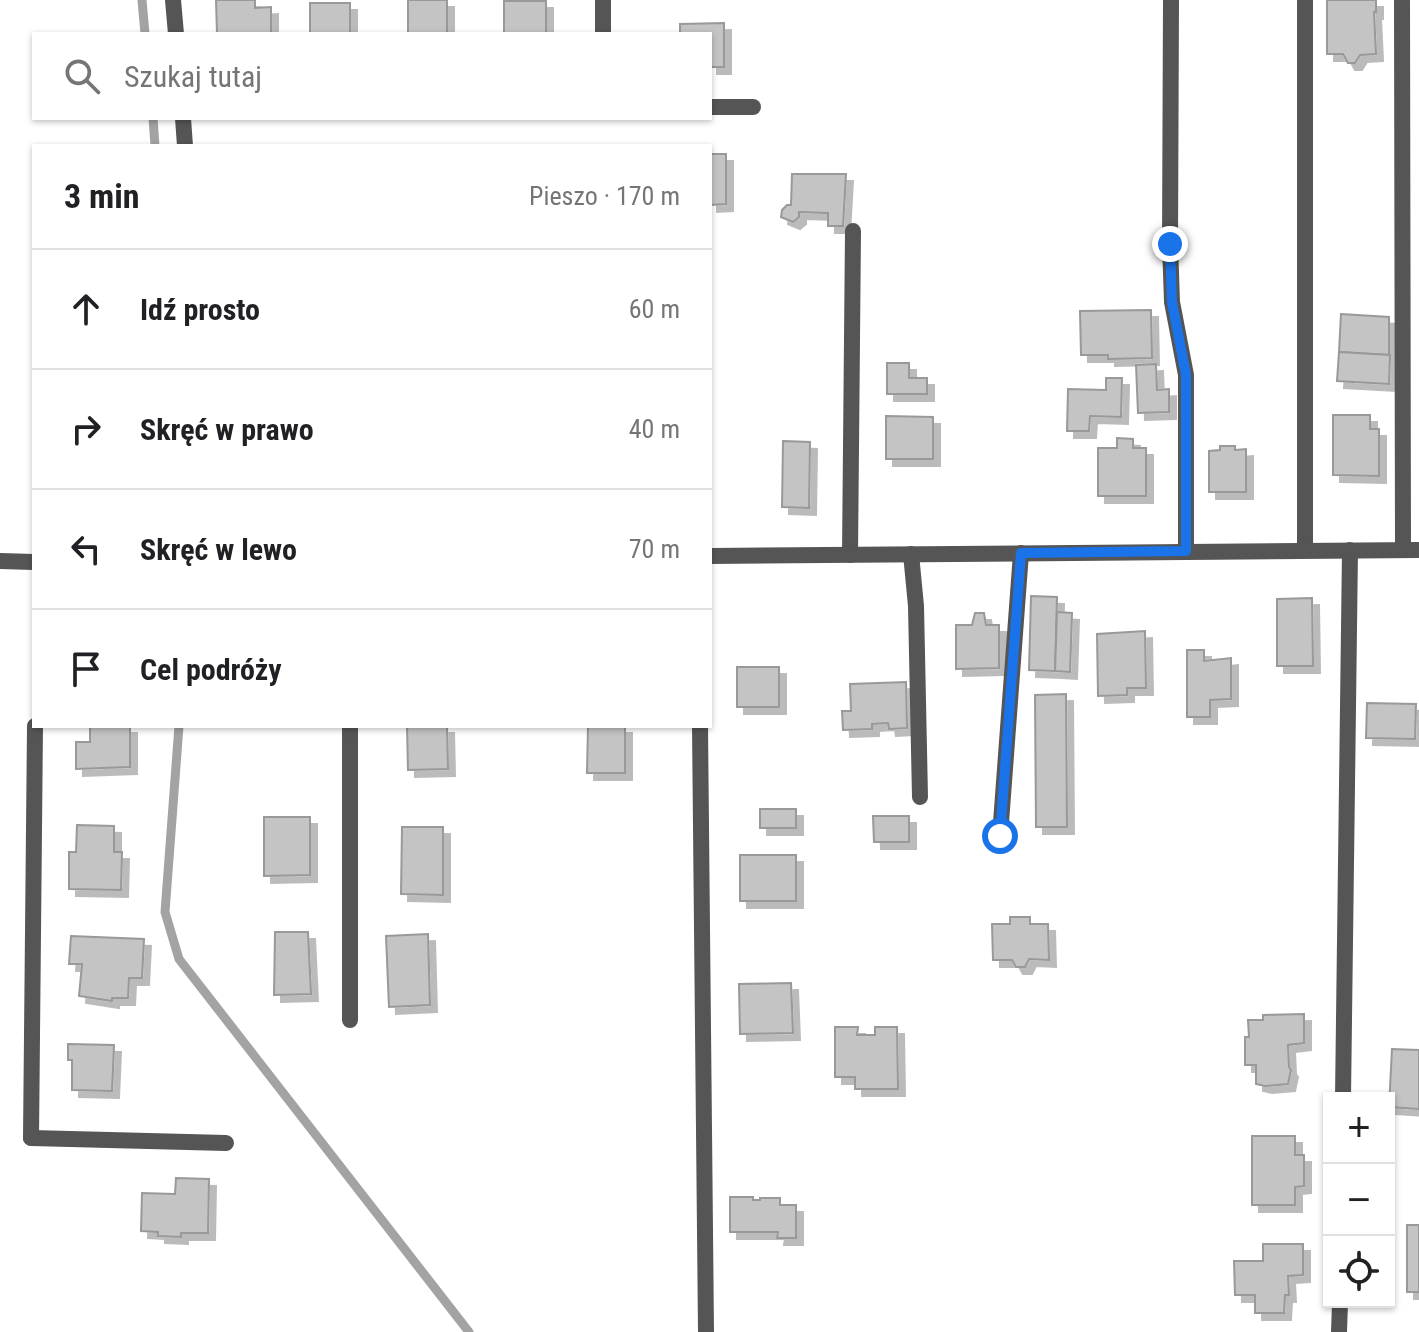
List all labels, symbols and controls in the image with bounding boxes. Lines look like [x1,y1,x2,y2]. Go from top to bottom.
search box [32,32,712,120]
icon: search [60,54,104,98]
text: Szukaj tutaj [124,59,262,94]
text: 3 min [64,176,140,216]
text: Pieszo · 170 m [529,181,680,211]
route end [1152,226,1188,262]
icon: ahead [64,287,108,331]
text: Idź prosto [140,292,260,327]
text: 60 m [629,294,680,324]
icon: right [64,407,108,451]
text: Skręć w prawo [140,412,314,447]
text: 40 m [629,414,680,444]
icon: left [64,527,108,571]
text: Skręć w lewo [140,532,297,567]
text: 70 m [629,534,680,564]
icon: arrive [64,647,108,691]
text: Cel podróży [140,652,282,687]
route start [982,818,1018,854]
map controls [1323,1092,1395,1308]
button: + [1323,1092,1395,1164]
button: − [1323,1164,1395,1236]
button: locate [1323,1236,1395,1308]

